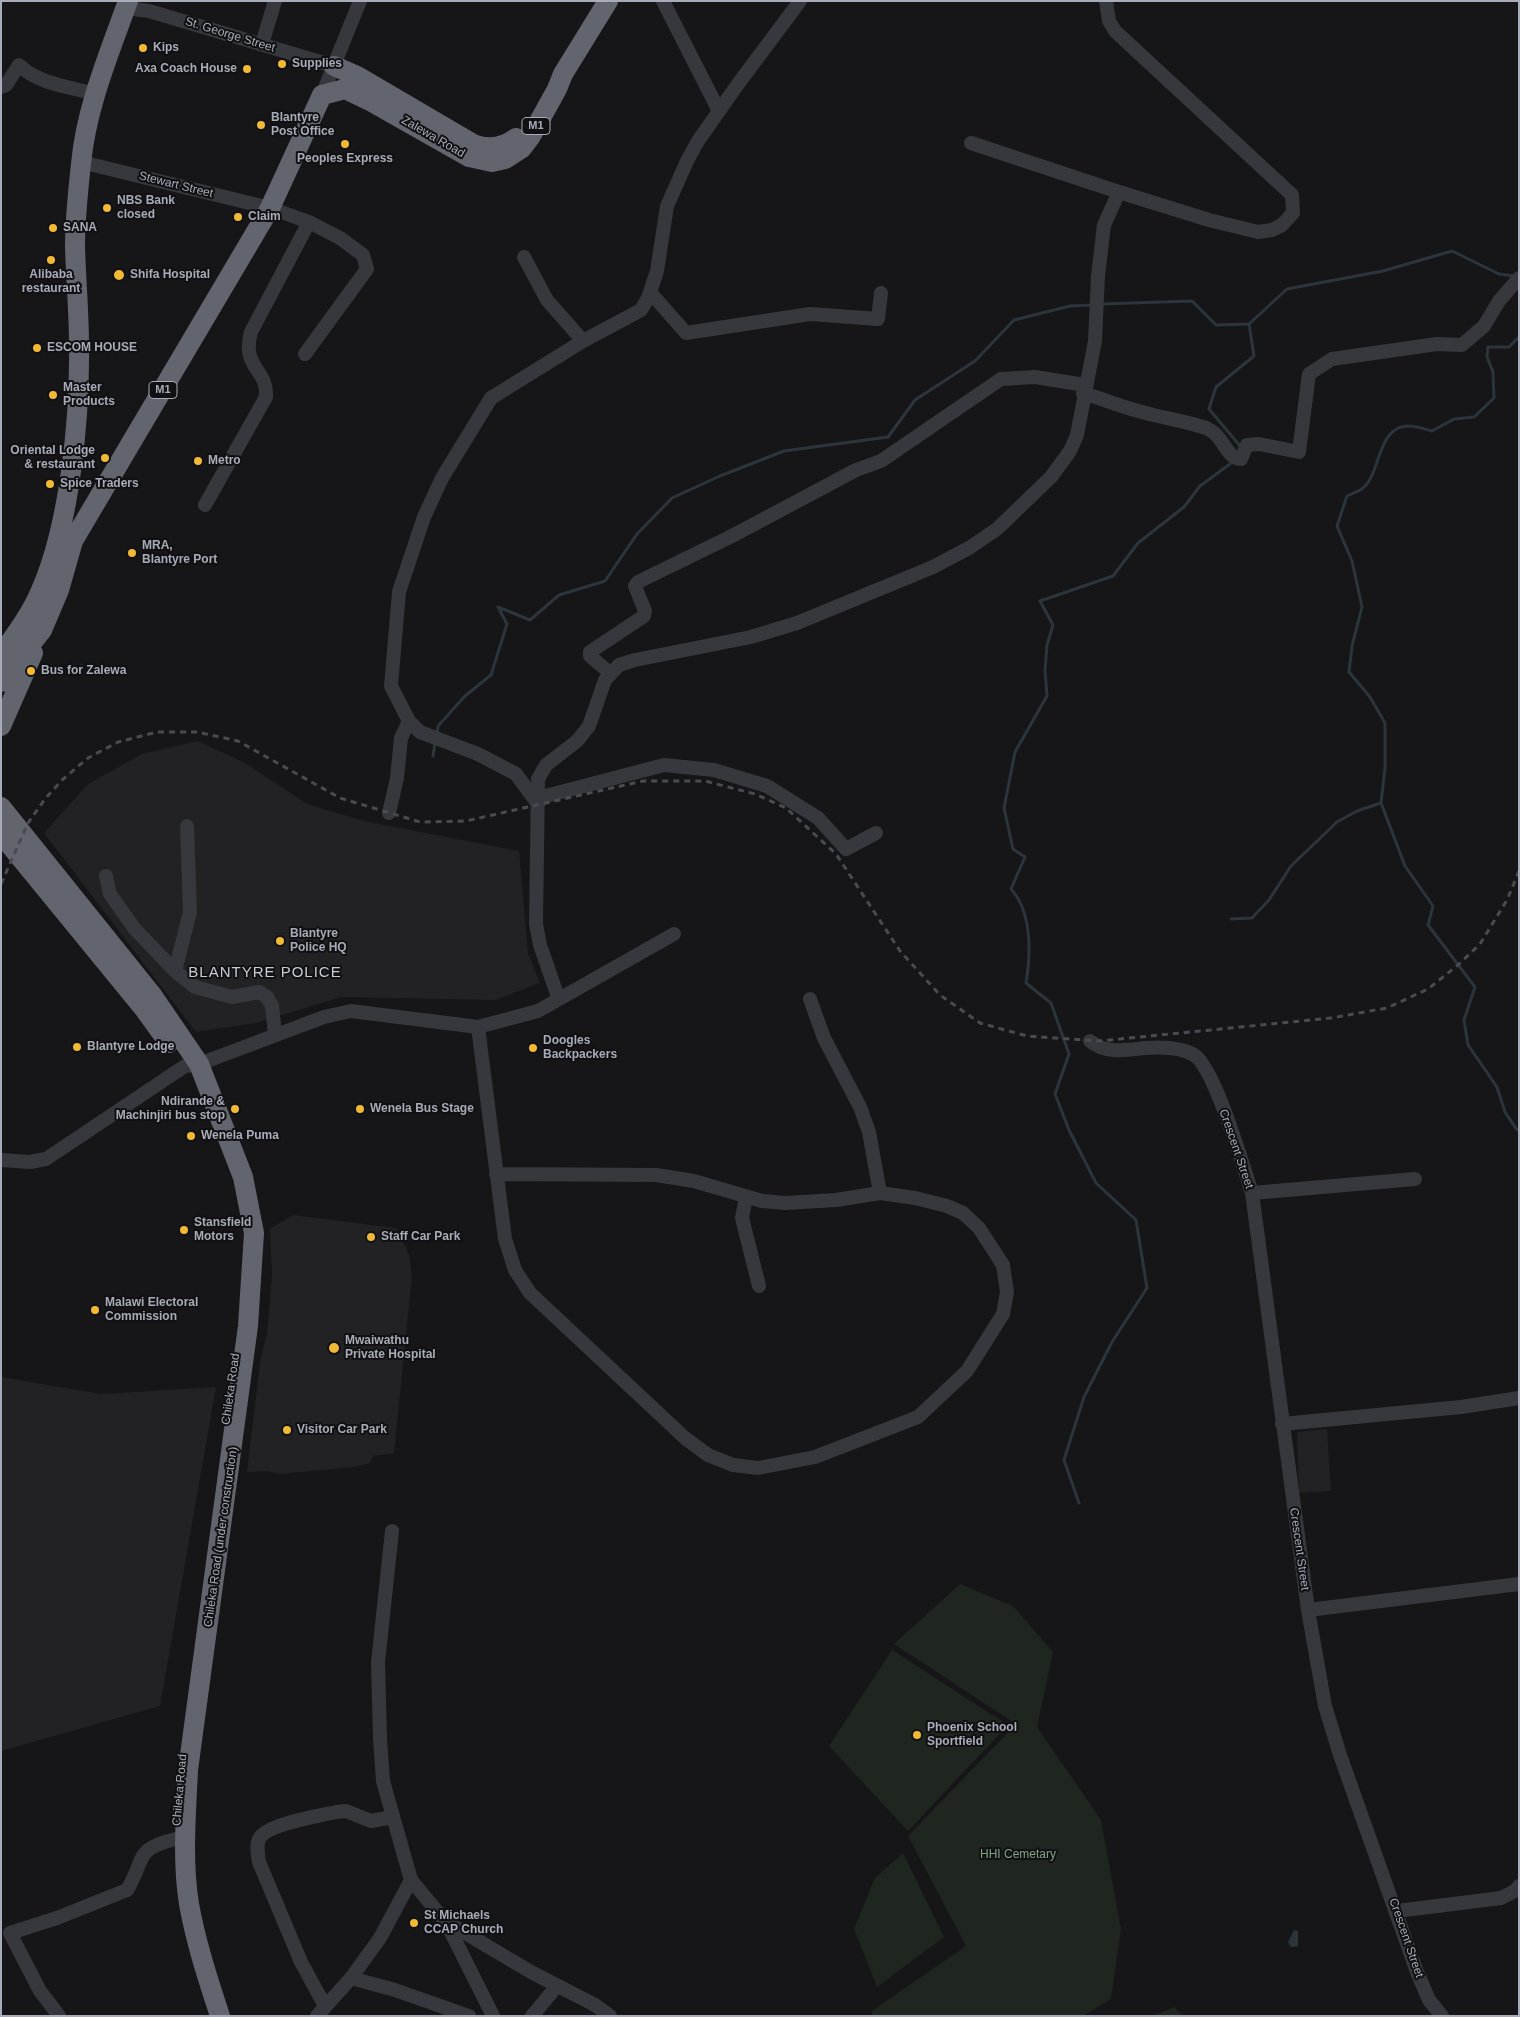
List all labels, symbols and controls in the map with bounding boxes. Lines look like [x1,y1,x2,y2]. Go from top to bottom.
street label: St. George Street [183,14,277,56]
place label: Kips [153,41,179,55]
marker: Kips [137,42,149,54]
place label: Supplies [292,57,342,71]
marker: Supplies [276,58,288,70]
place label: Axa Coach House [135,62,237,76]
marker: Axa Coach House [241,63,253,75]
place label: Blantyre Post Office [271,111,334,139]
street label: Zalewa Road [399,113,467,161]
road number: M1 [522,118,550,134]
marker: Blantyre Post Office [255,119,267,131]
marker: Peoples Express [339,138,351,150]
place label: Peoples Express [297,152,393,166]
street label: Stewart Street [137,169,215,201]
place label: NBS Bank closed [117,194,175,222]
marker: NBS Bank closed [101,202,113,214]
place label: Claim [248,210,281,224]
marker: Claim [232,211,244,223]
place label: SANA [63,221,97,235]
marker: SANA [47,222,59,234]
marker: Alibaba restaurant [45,254,57,266]
place label: Alibaba restaurant [22,268,80,296]
marker: Shifa Hospital [112,268,126,282]
place label: Shifa Hospital [130,268,210,282]
place label: ESCOM HOUSE [47,341,137,355]
marker: ESCOM HOUSE [31,342,43,354]
place label: Master Products [63,381,115,409]
road number: M1 [149,382,177,398]
marker: Master Products [47,389,59,401]
place label: Oriental Lodge & restaurant [10,444,95,472]
marker: Oriental Lodge & restaurant [99,452,111,464]
place label: Metro [208,454,241,468]
marker: Metro [192,455,204,467]
place label: Spice Traders [60,477,139,491]
marker: Spice Traders [44,478,56,490]
place label: MRA, Blantyre Port [142,539,217,567]
marker: MRA, Blantyre Port [126,547,138,559]
place label: Bus for Zalewa [41,664,126,678]
marker: Bus for Zalewa [25,665,37,677]
place label: Blantyre Police HQ [290,927,347,955]
marker: Blantyre Police HQ [274,935,286,947]
district label: BLANTYRE POLICE [186,964,344,982]
place label: Doogles Backpackers [543,1034,617,1062]
place label: Blantyre Lodge [87,1040,174,1054]
marker: Blantyre Lodge [71,1041,83,1053]
marker: Doogles Backpackers [527,1042,539,1054]
place label: Ndirande & Machinjiri bus stop [116,1095,225,1123]
place label: Wenela Bus Stage [370,1102,474,1116]
marker: Ndirande & Machinjiri bus stop [229,1103,241,1115]
marker: Wenela Bus Stage [354,1103,366,1115]
street label: Crescent Street [1216,1107,1256,1191]
place label: Wenela Puma [201,1129,279,1143]
marker: Wenela Puma [185,1130,197,1142]
place label: Stansfield Motors [194,1216,251,1244]
marker: Stansfield Motors [178,1224,190,1236]
place label: Staff Car Park [381,1230,460,1244]
marker: Staff Car Park [365,1231,377,1243]
place label: Malawi Electoral Commission [105,1296,198,1324]
marker: Malawi Electoral Commission [89,1304,101,1316]
place label: Mwaiwathu Private Hospital [345,1334,436,1362]
marker: Mwaiwathu Private Hospital [327,1341,341,1355]
street label: Chileka Road [219,1352,243,1426]
place label: Visitor Car Park [297,1423,387,1437]
marker: Visitor Car Park [281,1424,293,1436]
street label: Chileka Road (under construction) [201,1446,241,1628]
street label: Crescent Street [1286,1507,1312,1591]
place label: Phoenix School Sportfield [927,1721,1017,1749]
marker: Phoenix School Sportfield [911,1729,923,1741]
street label: Chileka Road [170,1753,190,1827]
park label: HHI Cemetary [980,1848,1056,1862]
street label: Crescent Street [1386,1896,1426,1980]
place label: St Michaels CCAP Church [424,1909,503,1937]
marker: St Michaels CCAP Church [408,1917,420,1929]

